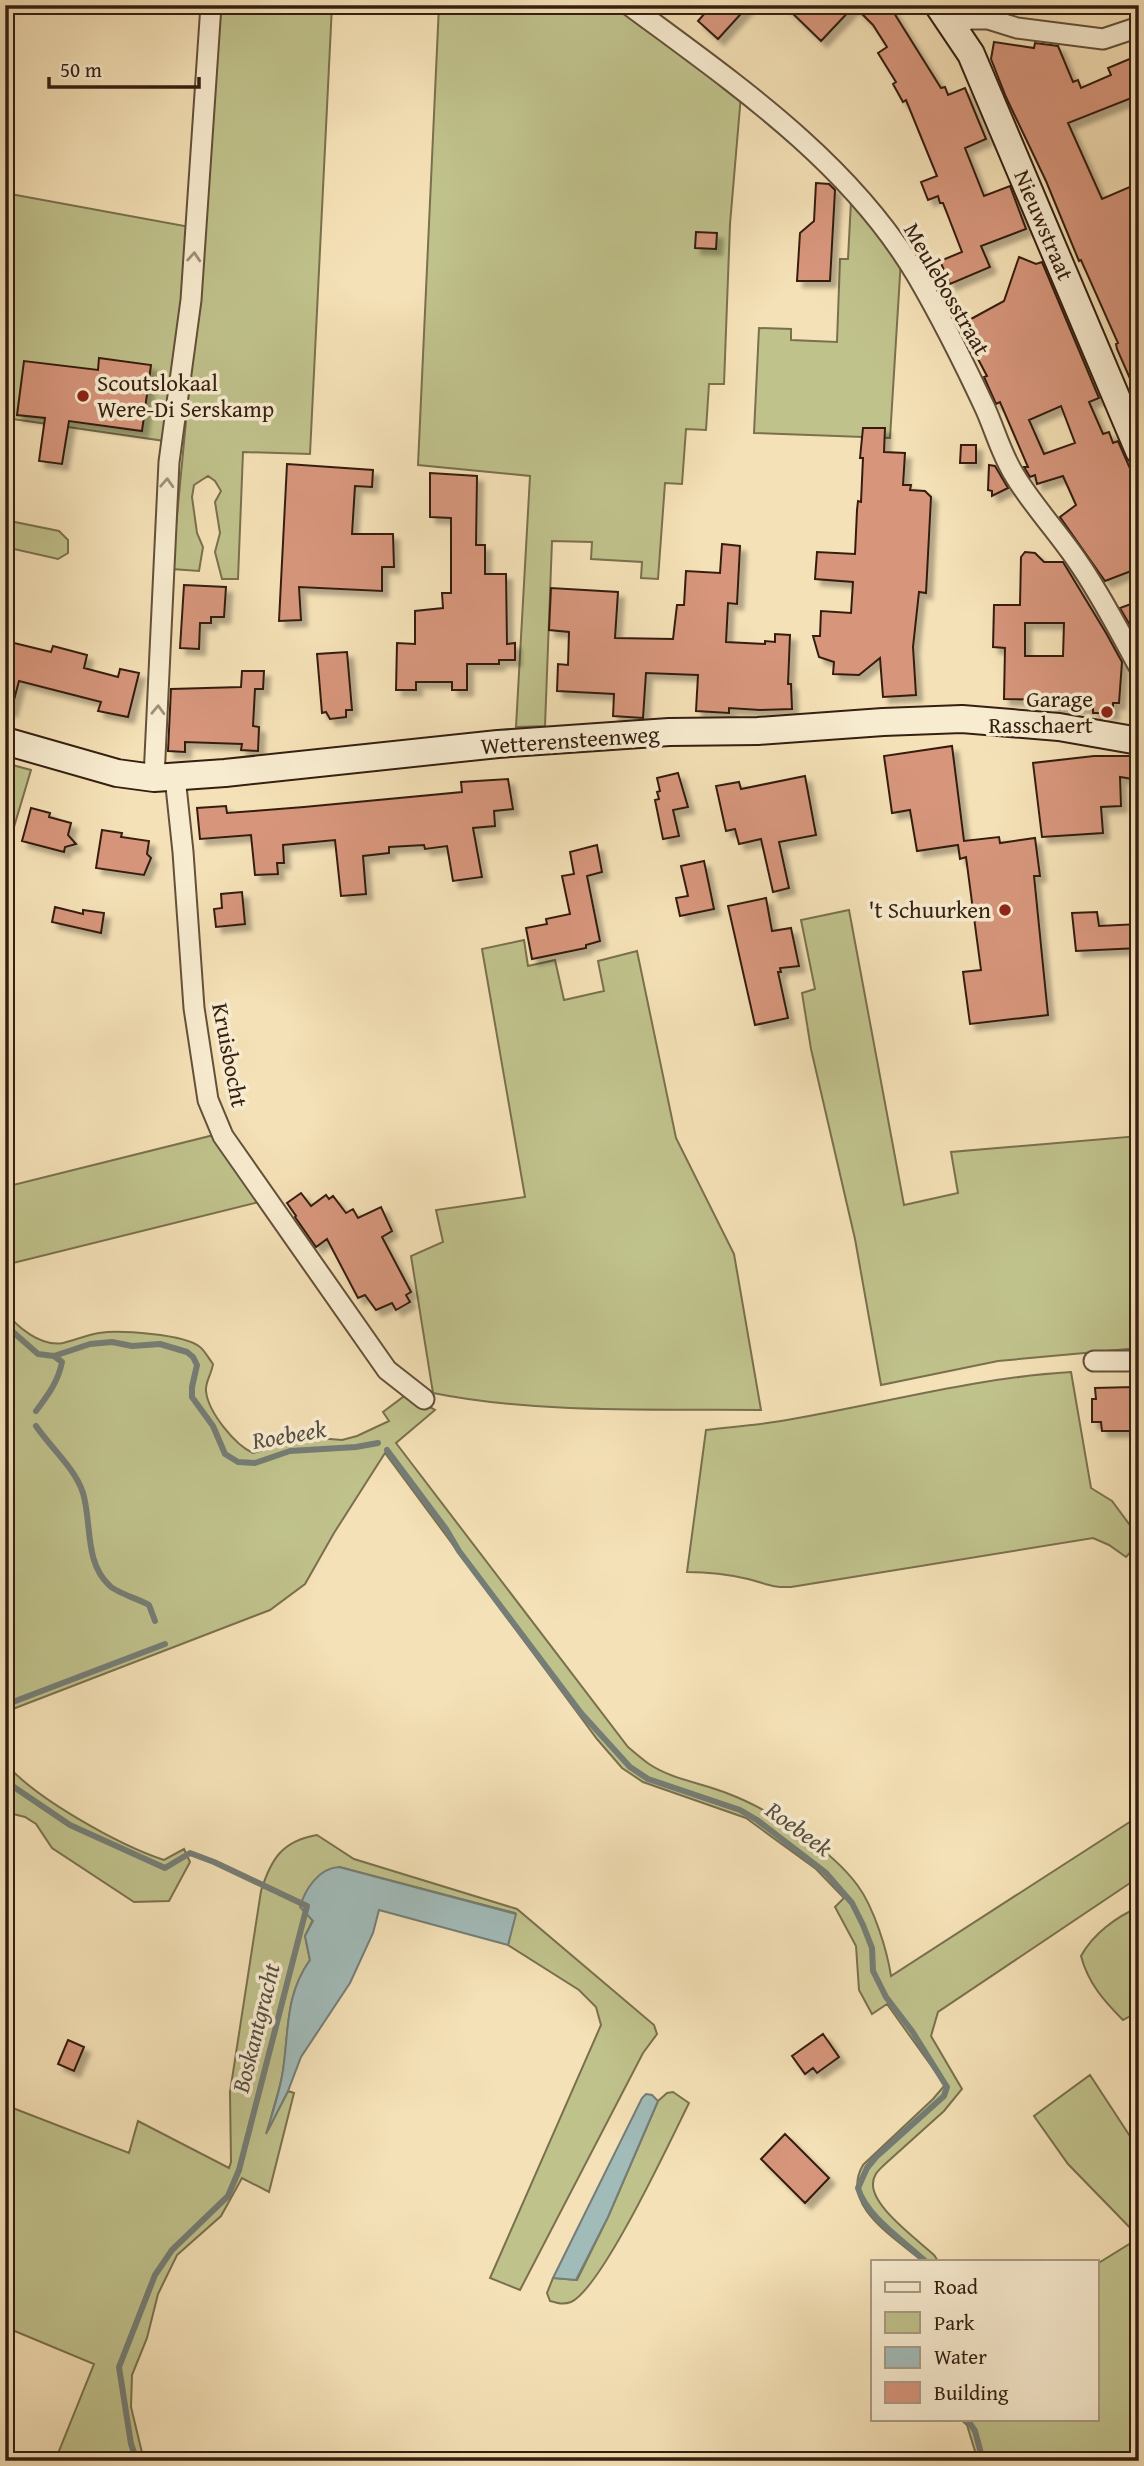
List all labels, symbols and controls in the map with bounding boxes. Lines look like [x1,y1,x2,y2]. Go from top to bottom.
scale bar [49,46,200,90]
text: 50 m [60,54,102,85]
street label: Nieuwstraat [1006,164,1083,285]
street label: Meulebosstraat [896,216,999,361]
one-way arrow [186,251,201,262]
place label: Scoutslokaal Were-Di Serskamp [97,366,274,425]
marker: Scoutslokaal Were-Di Serskamp [75,388,91,404]
one-way arrow [160,477,175,488]
place label: Garage Rasschaert [989,682,1093,741]
one-way arrow [151,704,166,715]
marker: Garage Rasschaert [1099,704,1115,720]
street label: Wetterensteenweg [479,717,661,762]
place label: 't Schuurken [869,893,991,926]
marker: 't Schuurken [997,902,1013,918]
street label: Kruisbocht [204,1000,257,1110]
water label: Roebeek [248,1411,329,1458]
water label: Roebeek [758,1792,840,1865]
water label: Boskantgracht [222,1959,289,2097]
legend [871,2260,1098,2420]
text: Road [934,2271,979,2302]
text: Park [934,2307,975,2338]
text: Water [934,2341,987,2372]
text: Building [934,2377,1009,2408]

